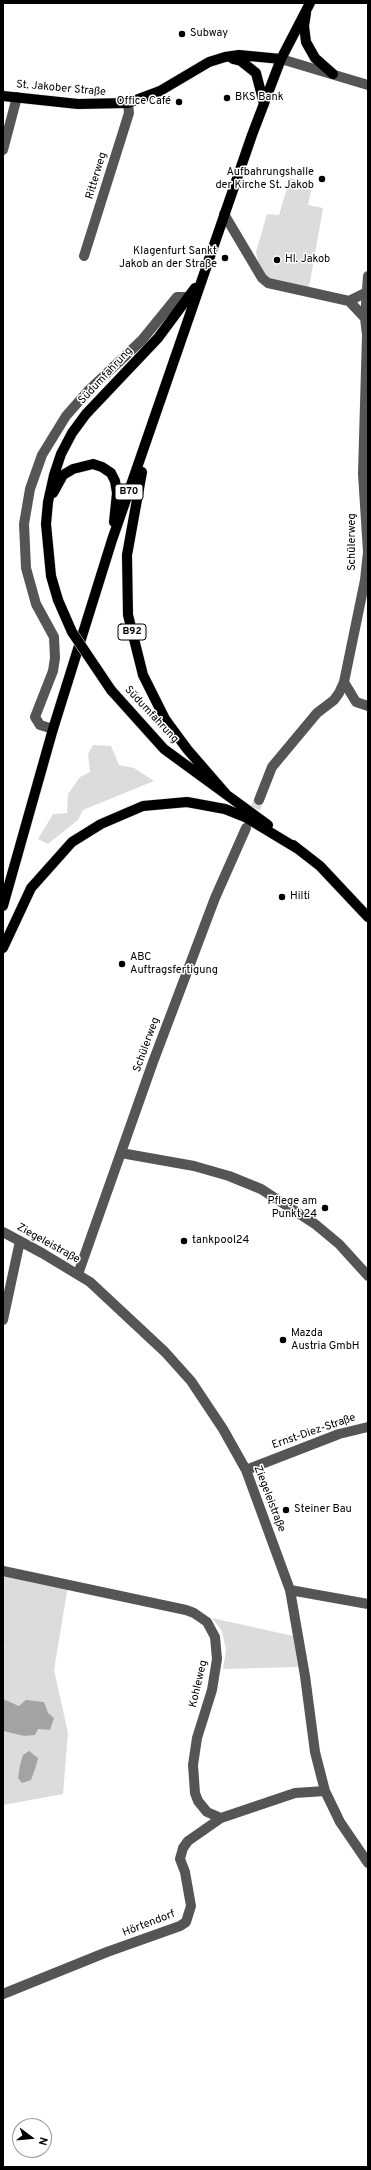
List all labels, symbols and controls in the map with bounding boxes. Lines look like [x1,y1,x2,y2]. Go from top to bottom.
place label: Subway [190,27,228,41]
marker: Subway [177,29,187,39]
street label: St. Jakober Straße [15,78,107,100]
place label: BKS Bank [235,91,284,105]
marker: BKS Bank [222,93,232,103]
place label: Office Café [116,95,171,109]
marker: Office Café [174,97,184,107]
street label: Ritterweg [84,151,110,201]
place label: Aufbahrungshalle der Kirche St. Jakob [215,166,314,192]
marker: Aufbahrungshalle der Kirche St. Jakob [317,174,327,184]
place label: Klagenfurt Sankt Jakob an der Straße [119,245,217,271]
marker: Klagenfurt Sankt Jakob an der Straße [220,253,230,263]
place label: Hl. Jakob [285,253,330,267]
marker: Hl. Jakob [272,255,282,265]
street label: Südumfahrung [76,345,136,407]
road number: B70 [115,484,143,500]
street label: Schülerweg [346,513,360,571]
road number: B92 [118,624,146,640]
street label: Südumfahrung [121,684,181,746]
place label: Hilti [290,890,310,904]
marker: Hilti [277,892,287,902]
place label: ABC Auftragsfertigung [130,951,218,977]
marker: ABC Auftragsfertigung [117,959,127,969]
street label: Schülerweg [131,1016,163,1074]
place label: Pflege am Punkt 24 [267,1195,317,1221]
marker: Pflege am Punkt 24 [320,1203,330,1213]
street label: Ziegeleistraße [14,1221,82,1267]
place label: tankpool24 [192,1234,249,1248]
marker: tankpool24 [179,1236,189,1246]
place label: Mazda Austria GmbH [291,1327,360,1353]
marker: Mazda Austria GmbH [278,1335,288,1345]
street label: Ernst-Diez-Straße [270,1411,358,1453]
street label: Ziegeleistraße [250,1464,288,1534]
place label: Steiner Bau [294,1503,352,1517]
marker: Steiner Bau [281,1505,291,1515]
street label: Kohleweg [187,1659,211,1709]
street label: Hörtendorf [121,1908,177,1940]
north arrow [12,2118,52,2158]
text: N [35,2135,50,2147]

